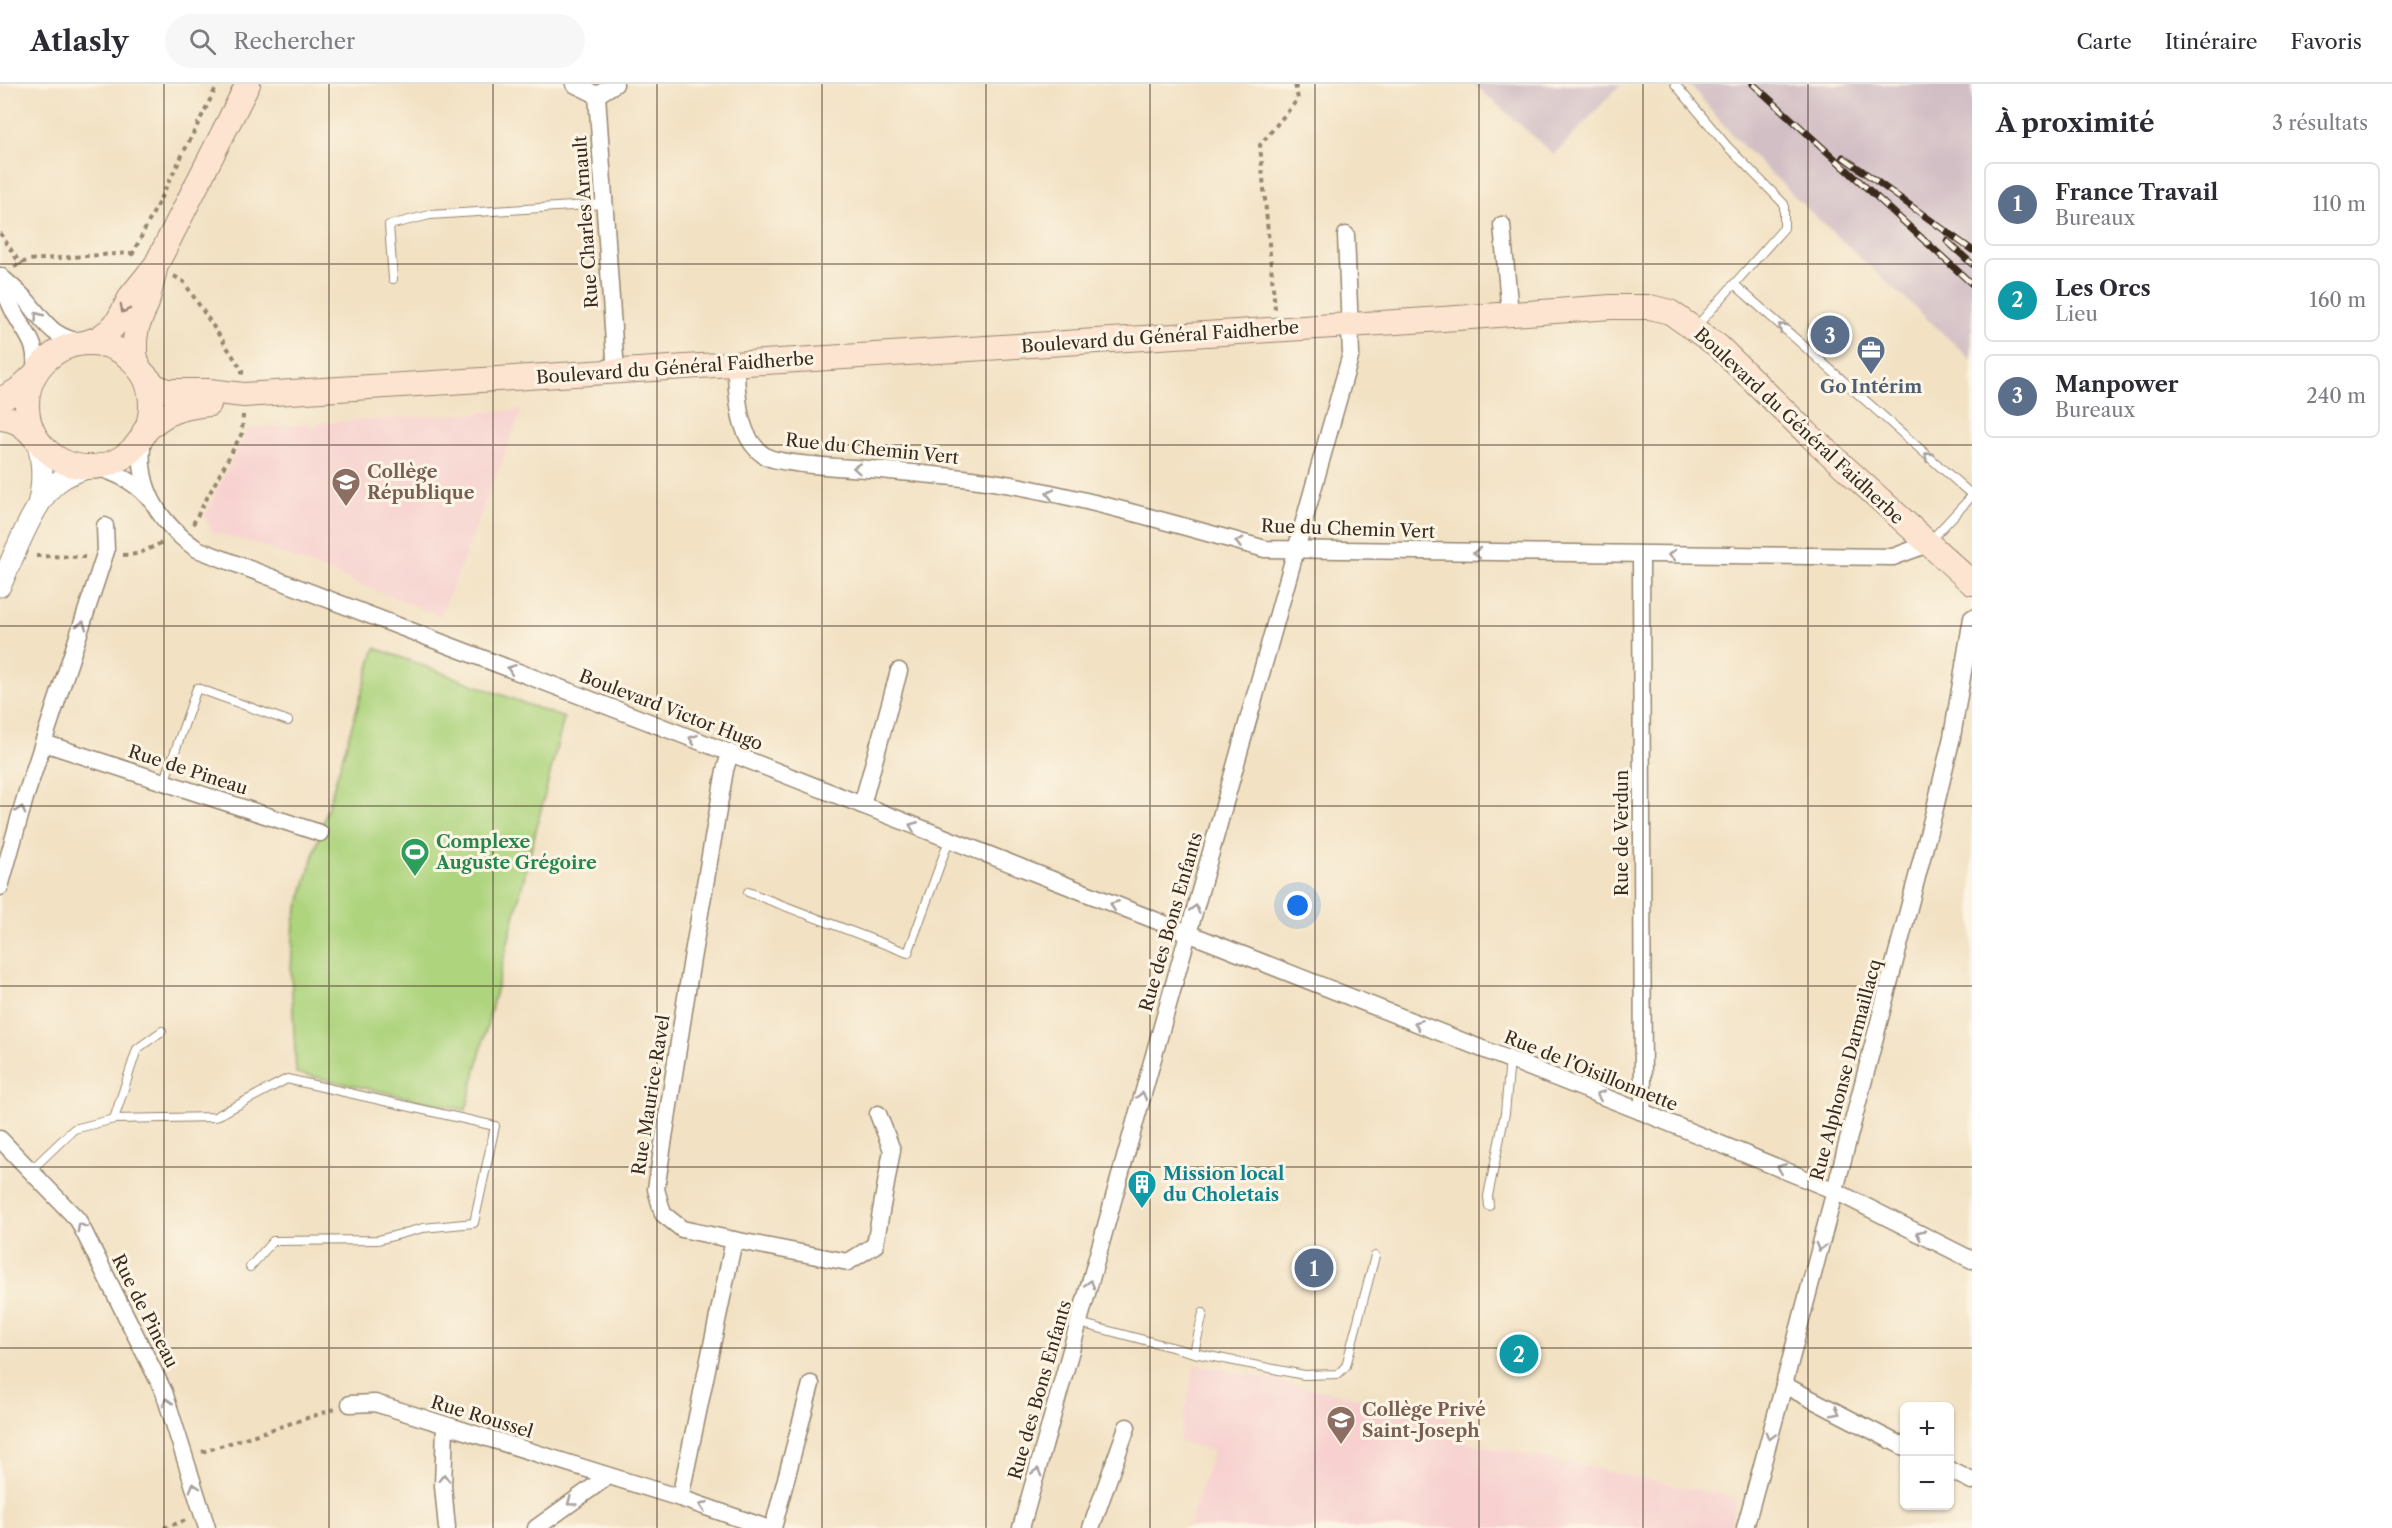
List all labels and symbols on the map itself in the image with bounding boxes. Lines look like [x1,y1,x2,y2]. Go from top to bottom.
street label: Rue Charles Arnault [569,134,603,309]
one-way arrow [120,303,131,313]
one-way arrow [35,311,46,322]
pin: 3 [1810,312,1850,358]
street label: Boulevard du Général Faidherbe [1020,316,1300,358]
street label: Boulevard du Général Faidherbe [1690,323,1908,529]
one-way arrow [1778,323,1789,334]
office icon: Go Intérim [1855,334,1887,376]
street label: Boulevard du Général Faidherbe [535,347,815,389]
place label: Go Intérim [1820,376,1922,398]
street label: Rue du Chemin Vert [784,429,960,469]
one-way arrow [1924,452,1935,463]
place label: Collège République [367,461,475,504]
one-way arrow [852,462,861,475]
school or university icon: Collège République [330,466,362,508]
one-way arrow [1045,488,1055,501]
street label: Rue du Chemin Vert [1261,515,1436,543]
one-way arrow [1234,536,1244,549]
one-way arrow [1473,547,1482,559]
one-way arrow [1668,549,1677,561]
one-way arrow [75,620,87,631]
one-way arrow [506,664,517,676]
street label: Boulevard Victor Hugo [576,665,766,755]
one-way arrow [688,733,699,746]
street label: Rue de Pineau [126,740,250,800]
street label: Rue de Verdun [1611,770,1633,896]
one-way arrow [14,805,26,816]
one-way arrow [908,821,919,833]
street label: Rue des Bons Enfants [1135,830,1207,1014]
place label: Complexe Auguste Grégoire [435,831,597,874]
sports icon: Complexe Auguste Grégoire [399,836,431,878]
your location [1283,891,1312,920]
one-way arrow [1109,900,1120,913]
one-way arrow [1188,904,1200,915]
street label: Rue Alphonse Darmaillacq [1806,957,1886,1183]
street label: Rue Maurice Ravel [627,1013,675,1177]
one-way arrow [1413,1019,1424,1031]
street label: Rue de l’Oisillonnette [1501,1026,1681,1116]
one-way arrow [1595,1090,1606,1103]
one-way arrow [1135,1091,1148,1101]
place label: Mission local du Choletais [1163,1163,1284,1206]
one-way arrow [1776,1163,1787,1175]
building icon: Mission local du Choletais [1126,1168,1158,1210]
one-way arrow [77,1223,88,1233]
one-way arrow [1915,1229,1926,1241]
one-way arrow [1815,1242,1827,1252]
pin: 1 [1294,1246,1334,1290]
street label: Rue de Pineau [107,1251,183,1371]
one-way arrow [1083,1279,1095,1290]
street label: Rue des Bons Enfants [1004,1298,1076,1482]
pin: 2 [1500,1332,1538,1376]
street label: Rue Roussel [428,1391,536,1443]
one-way arrow [162,1397,174,1408]
place label: Collège Privé Saint-Joseph [1362,1399,1486,1442]
school or university icon: Collège Privé Saint-Joseph [1325,1404,1357,1446]
one-way arrow [1830,1405,1841,1416]
one-way arrow [1765,1430,1777,1441]
one-way arrow [1029,1467,1042,1477]
one-way arrow [438,1473,450,1482]
one-way arrow [189,1482,201,1493]
one-way arrow [567,1495,578,1506]
one-way arrow [699,1501,709,1514]

